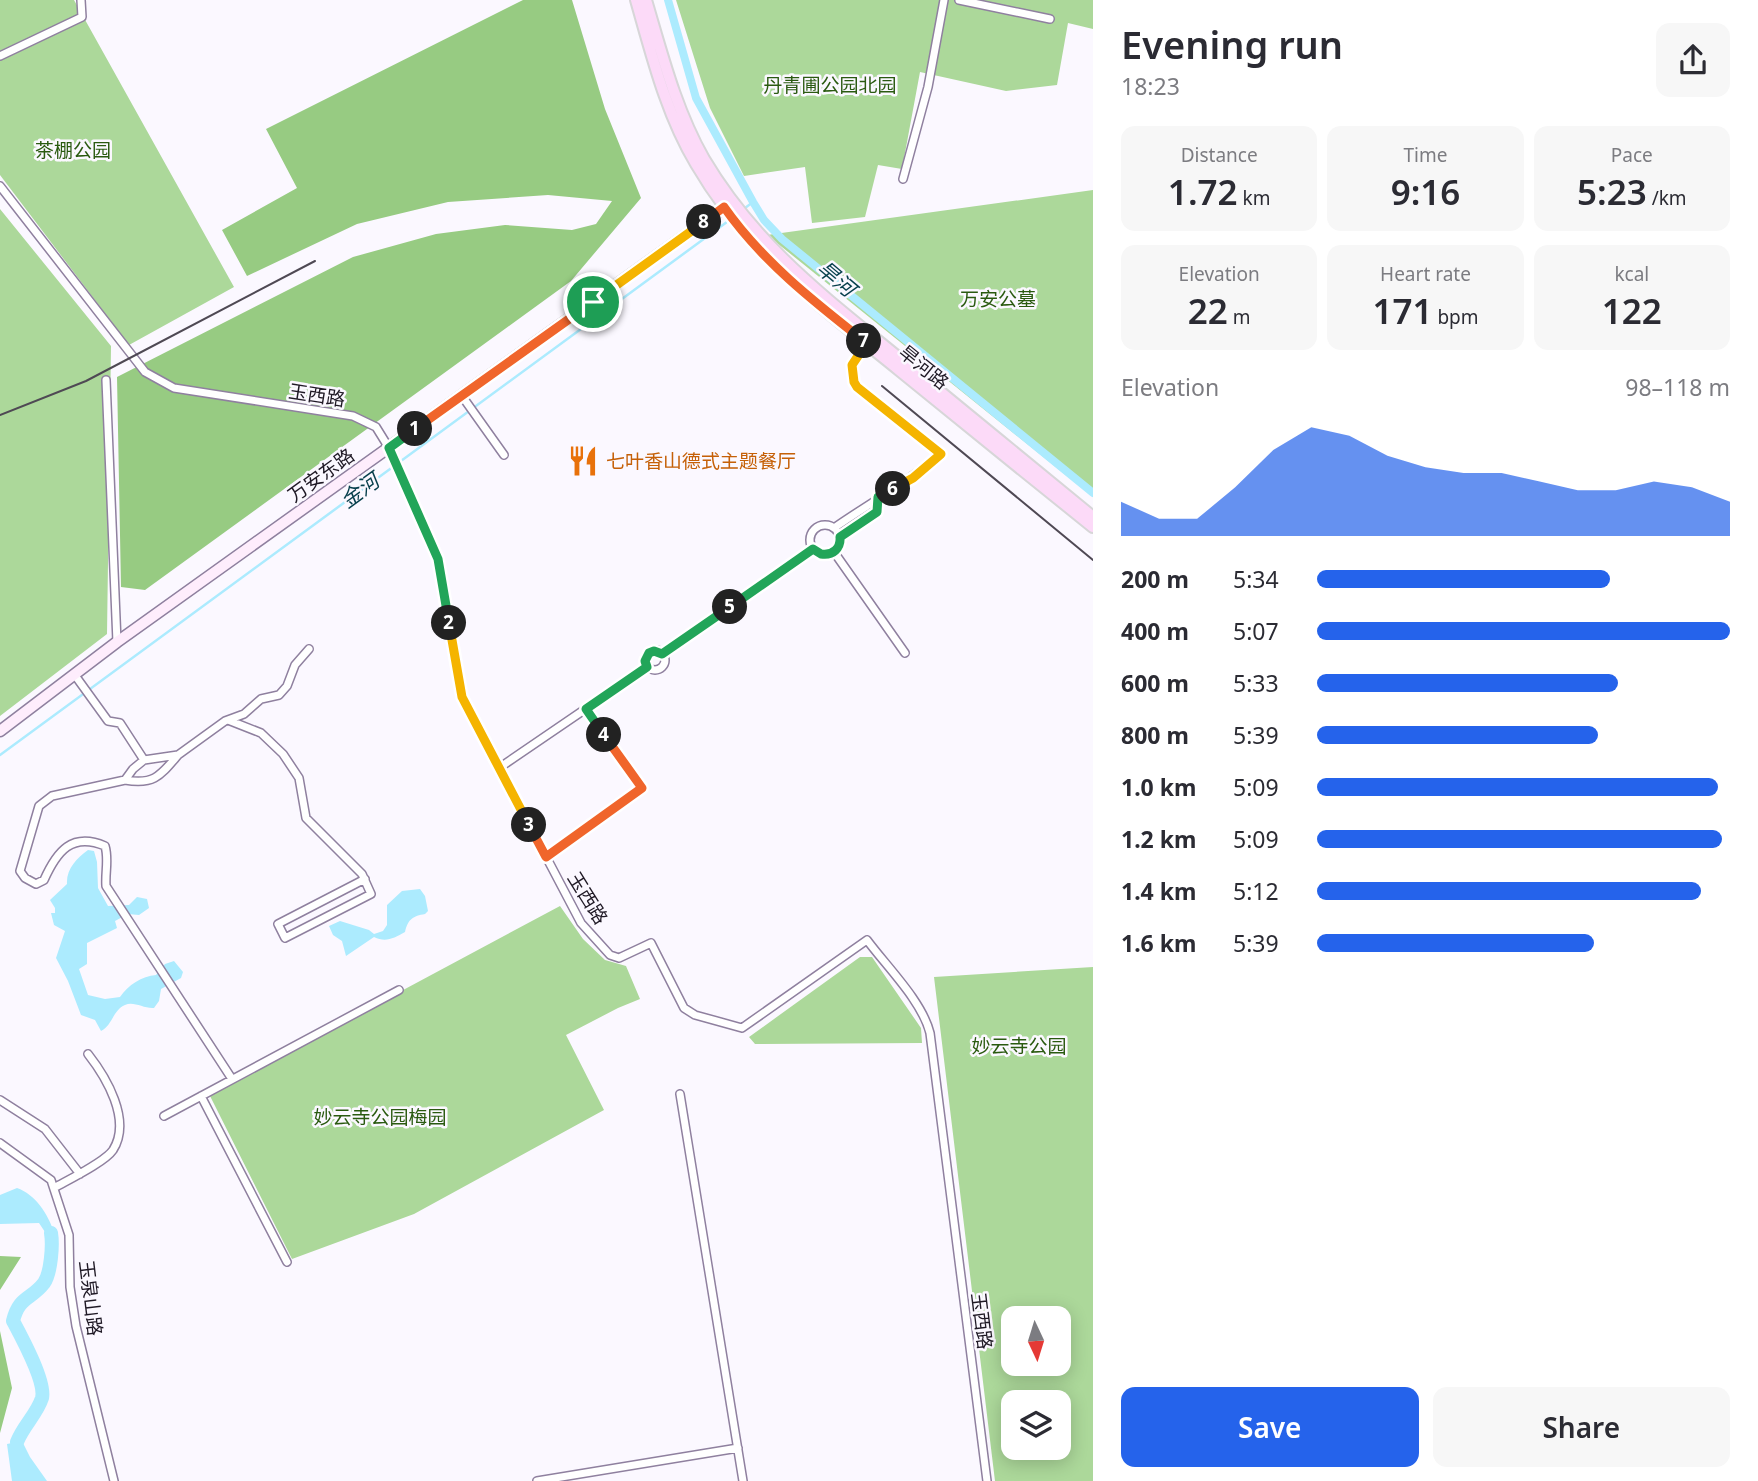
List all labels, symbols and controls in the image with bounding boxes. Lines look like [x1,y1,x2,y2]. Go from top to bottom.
text: Evening run [1121,18,1343,70]
button: share [1656,23,1730,97]
text: 18:23 [1121,70,1180,102]
park label: 丹青圃公园北园 [763,72,897,98]
park label: 茶棚公园 [35,137,111,163]
text: Distance [1181,142,1258,168]
text: Time [1404,142,1447,168]
text: Pace [1611,142,1653,168]
text: 1.72 [1168,168,1238,215]
text: 9:16 [1391,168,1460,215]
text: 5:23 [1577,168,1647,215]
text: km [1238,185,1270,211]
text: /km [1647,185,1687,211]
pin: 8 [686,204,722,240]
text: 8 [698,208,709,234]
water label: 旱河 [812,254,865,305]
text: Elevation [1179,261,1260,287]
text: Heart rate [1380,261,1471,287]
text: kcal [1614,261,1649,287]
pin [563,272,623,332]
icon: arrive [574,283,612,321]
park label: 万安公墓 [960,286,1036,312]
text: 22 [1188,287,1228,334]
text: 171 [1372,287,1432,334]
text: 122 [1602,287,1662,334]
text: m [1228,304,1251,330]
text: bpm [1432,304,1479,330]
pin: 7 [846,324,882,358]
text: 7 [858,327,869,353]
street label: 旱河路 [894,339,954,395]
text: Elevation [1121,371,1219,403]
text: 98–118 m [1625,371,1730,403]
street label: 玉西路 [287,378,347,412]
pin: 1 [398,412,432,446]
text: 1 [409,415,420,441]
street label: 万安东路 [283,442,359,508]
restaurant icon: 七叶香山德式主题餐厅 [566,444,600,478]
place label: 七叶香山德式主题餐厅 [606,448,796,474]
water label: 金河 [334,464,388,514]
pin: 6 [876,472,910,506]
text: 6 [887,475,898,501]
text: 200 m [1121,563,1189,595]
text: 5:34 [1233,563,1279,595]
pin: 5 [712,590,748,624]
text: 5 [724,593,735,619]
pin: 2 [432,606,466,640]
text: 2 [443,609,454,635]
text: 400 m [1121,615,1189,647]
text: 5:07 [1233,615,1279,647]
text: 600 m [1121,667,1189,699]
text: 5:33 [1233,667,1279,699]
pin: 4 [586,718,622,752]
text: 800 m [1121,719,1189,751]
text: 5:39 [1233,719,1279,751]
text: 4 [598,721,609,747]
text: 1.0 km [1121,771,1196,803]
text: 5:09 [1233,771,1279,803]
pin: 3 [512,808,546,842]
text: 3 [523,811,534,837]
text: 1.2 km [1121,823,1196,855]
text: 5:09 [1233,823,1279,855]
street label: 玉西路 [562,867,614,929]
text: 1.4 km [1121,875,1196,907]
text: 5:12 [1233,875,1279,907]
text: 1.6 km [1121,927,1196,959]
text: 5:39 [1233,927,1279,959]
park label: 妙云寺公园 [971,1033,1067,1059]
park label: 妙云寺公园梅园 [313,1104,447,1130]
street label: 玉泉山路 [73,1259,109,1337]
street label: 玉西路 [966,1291,998,1351]
north arrow [1001,1306,1071,1376]
map controls [1001,1306,1071,1460]
button: Save [1121,1387,1419,1467]
button: Share [1433,1387,1730,1467]
button: layers [1001,1390,1071,1460]

